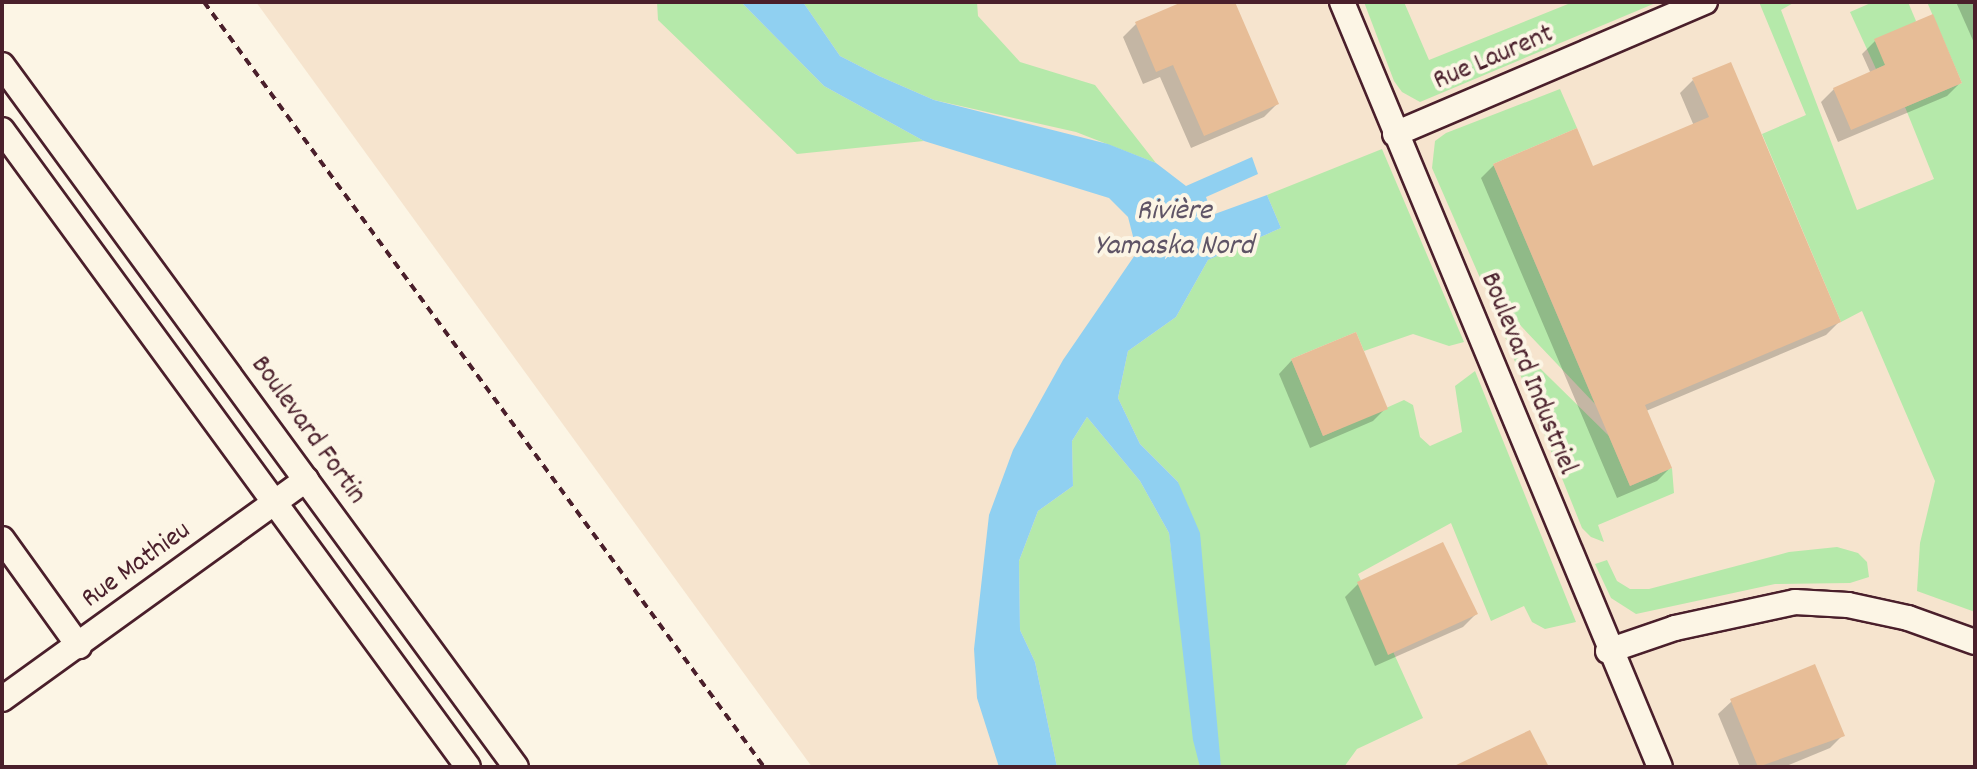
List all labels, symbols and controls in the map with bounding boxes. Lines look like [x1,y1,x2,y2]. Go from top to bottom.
street label: Rue Laurent [1429,19,1559,99]
water label: Rivière Yamaska Nord [1095,195,1253,266]
street label: Boulevard Industriel [1471,268,1583,480]
street label: Boulevard Fortin [242,350,372,512]
street label: Rue Mathieu [76,515,198,617]

